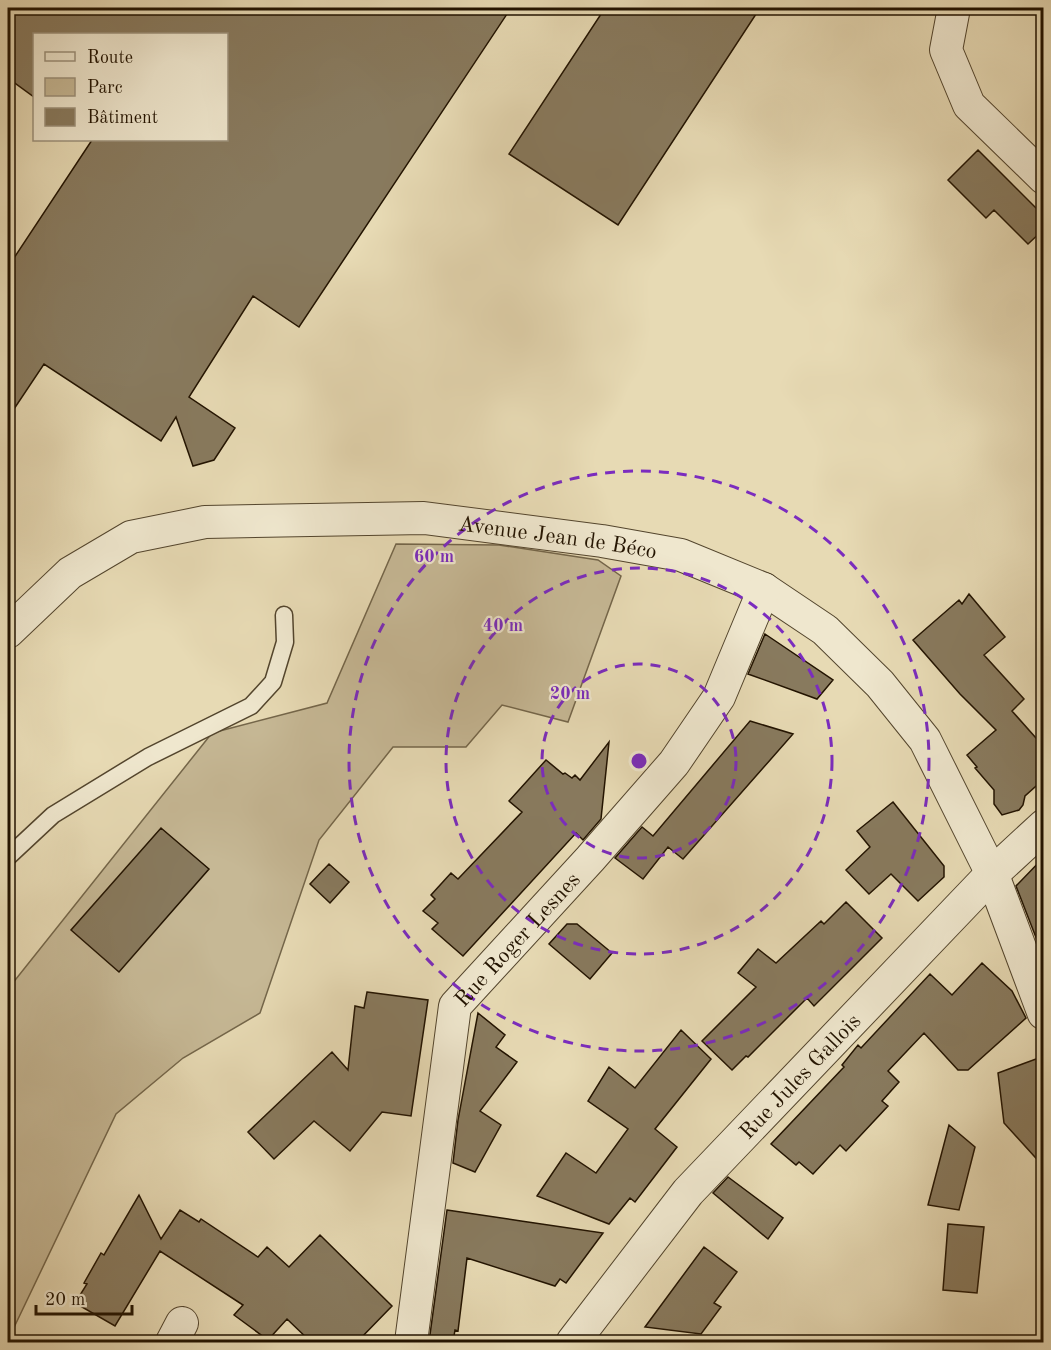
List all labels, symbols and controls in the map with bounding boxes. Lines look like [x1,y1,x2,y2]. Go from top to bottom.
legend [33,33,228,141]
text: Route [87,49,133,67]
text: Parc [87,79,123,97]
text: Bâtiment [87,109,158,127]
street label: Avenue Jean de Béco [457,514,659,564]
text: 60 m [414,548,454,566]
text: 40 m [483,617,523,635]
text: 20 m [550,685,590,703]
centre of rings [629,751,649,771]
street label: Rue Roger Lesnes [451,869,585,1012]
street label: Rue Jules Gallois [736,1010,865,1144]
scale bar [36,1278,132,1316]
text: 20 m [45,1291,85,1309]

